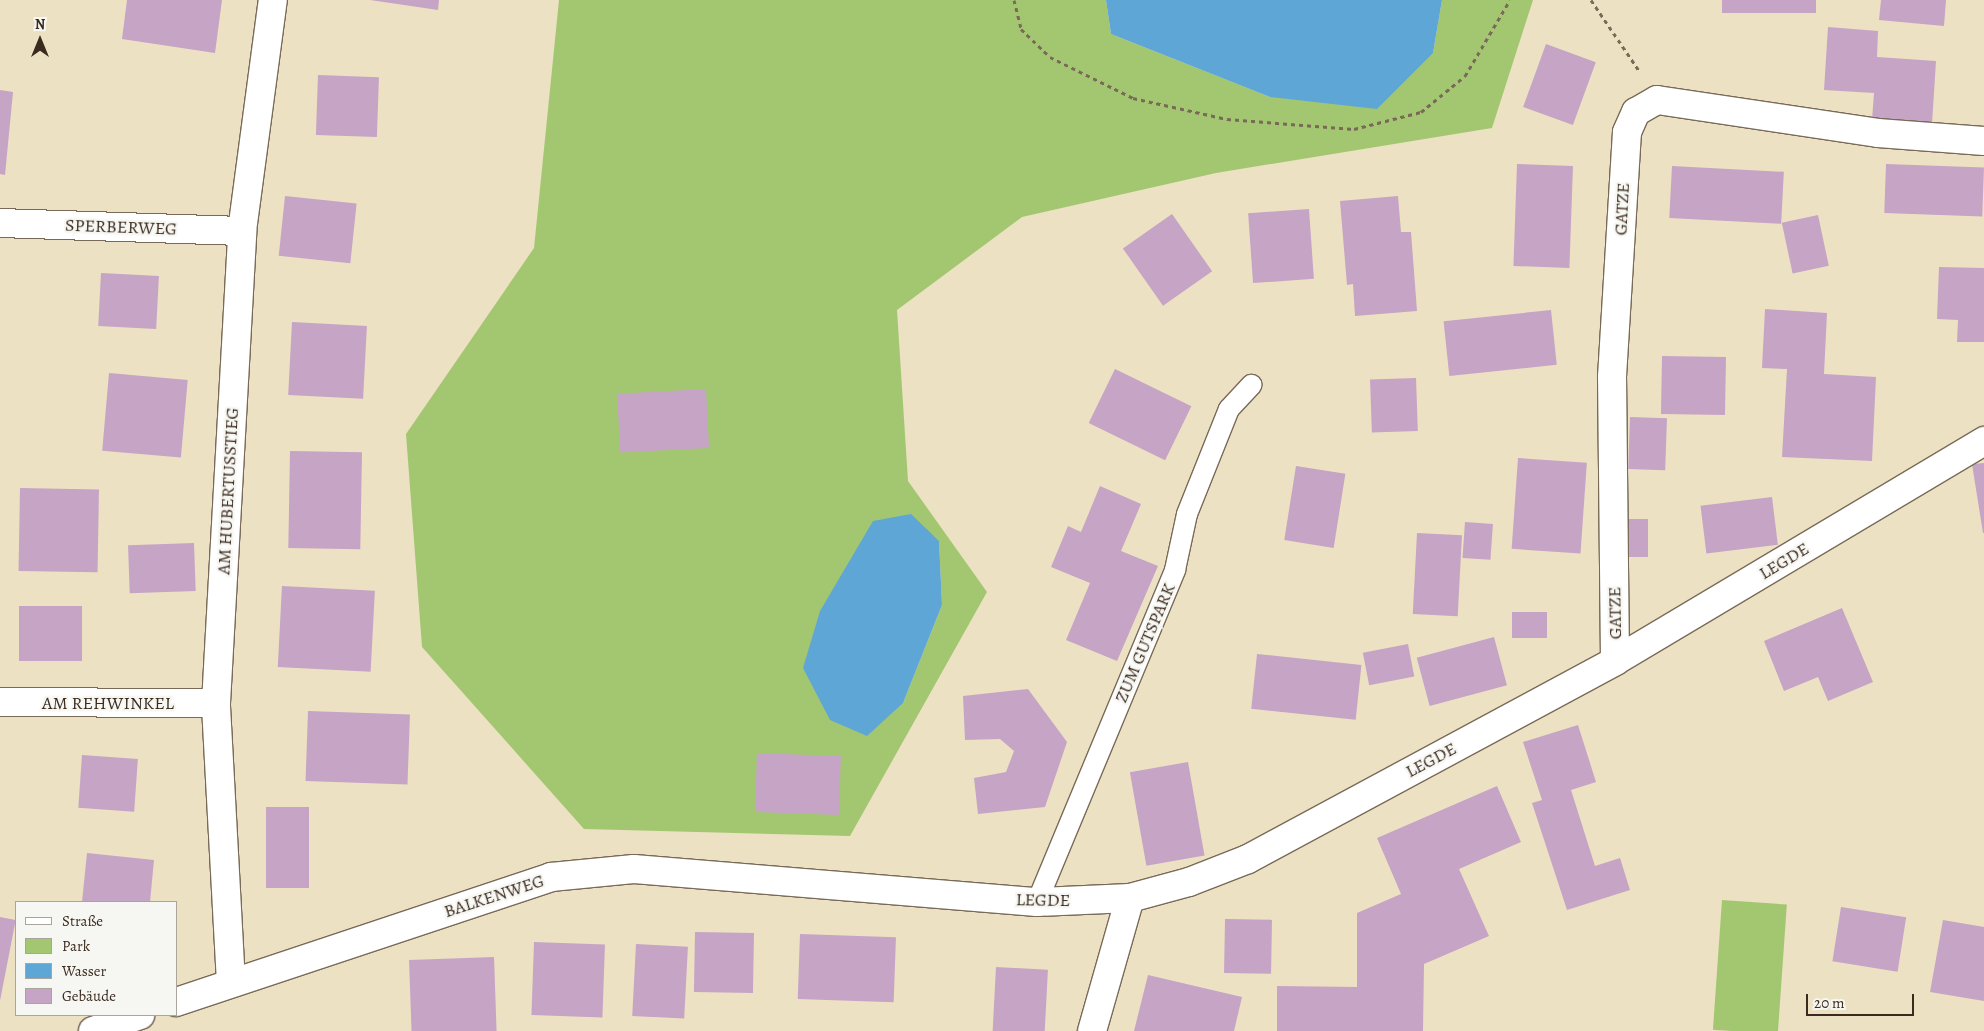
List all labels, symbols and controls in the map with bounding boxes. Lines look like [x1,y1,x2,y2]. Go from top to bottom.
north arrow [15,15,65,65]
text: N [35,15,45,34]
street label: GATZE [1610,182,1634,236]
street label: SPERBERWEG [65,214,177,240]
street label: AM HUBERTUSSTIEG [213,407,243,575]
street label: LEGDE [1755,538,1813,584]
street label: ZUM GUTSPARK [1110,580,1180,706]
street label: GATZE [1604,586,1626,640]
street label: AM REHWINKEL [42,692,174,714]
street label: LEGDE [1402,738,1460,782]
street label: BALKENWEG [441,870,547,922]
street label: LEGDE [1016,889,1070,911]
legend [15,901,178,1016]
text: Straße [62,911,103,931]
text: Park [62,936,90,956]
text: Wasser [62,961,106,981]
scale bar [1809,984,1916,1016]
text: Gebäude [62,986,116,1006]
text: 20 m [1814,993,1845,1013]

